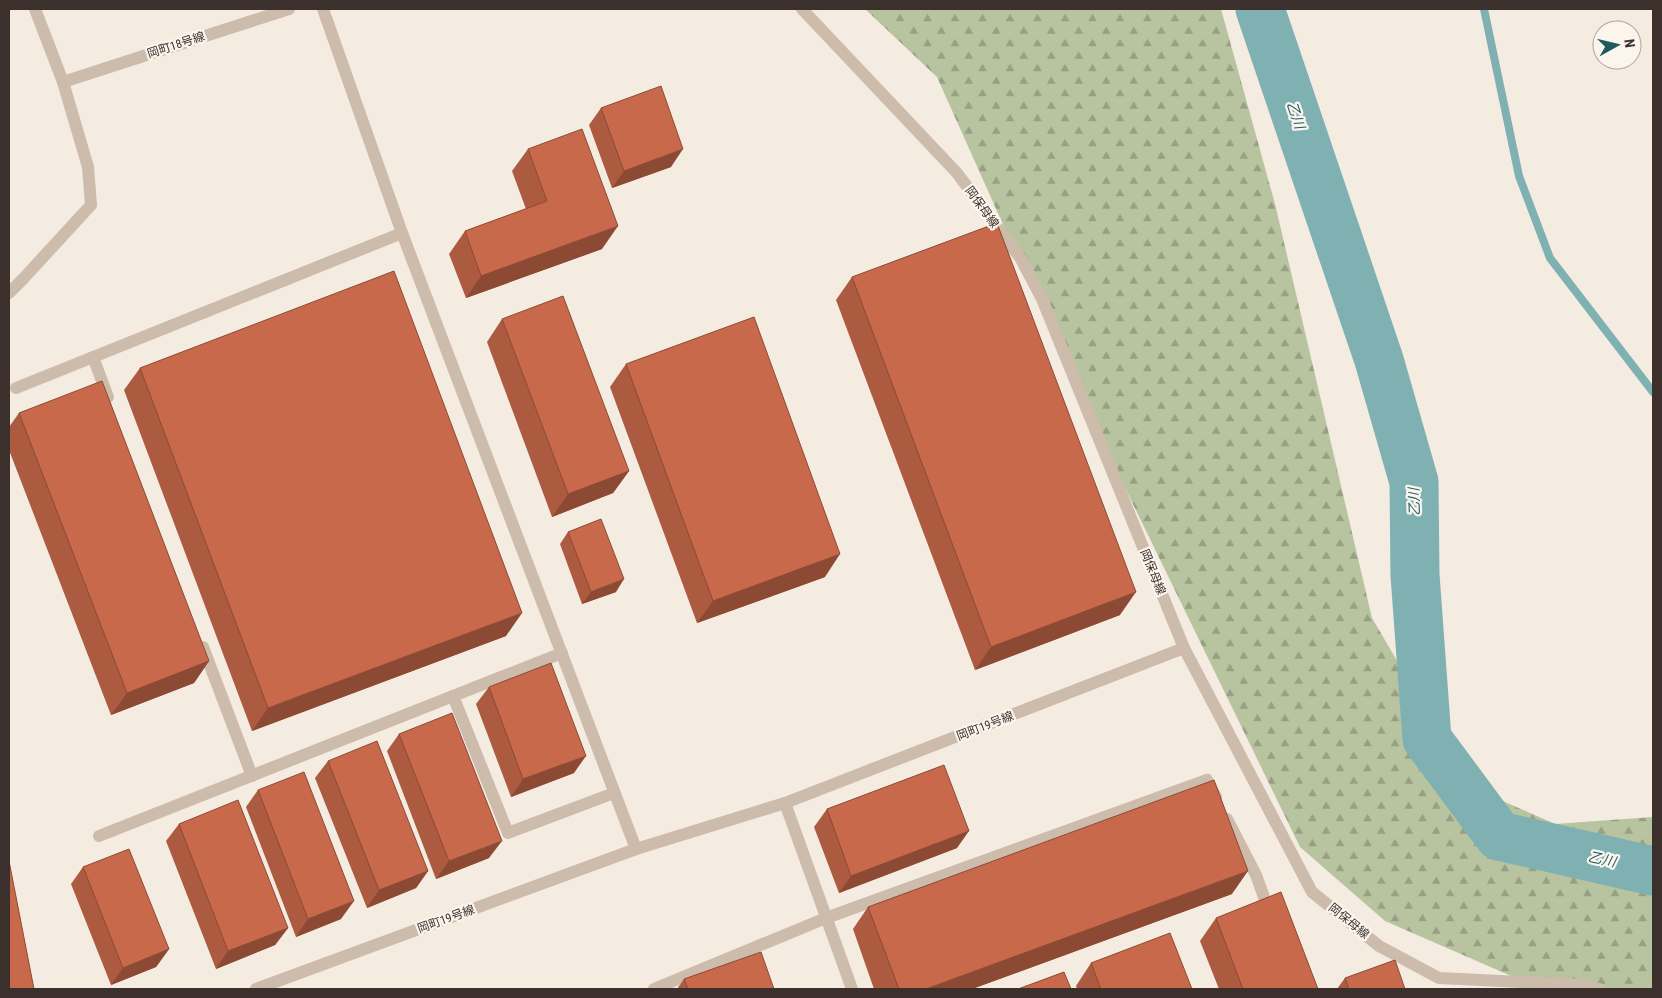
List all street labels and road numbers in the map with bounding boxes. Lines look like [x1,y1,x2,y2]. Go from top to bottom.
street label: 岡町18号線 [145,29,207,61]
street label: 岡保母線 [962,183,1002,231]
street label: 岡保母線 [1138,547,1168,597]
street label: 岡町19号線 [955,709,1015,743]
street label: 岡保母線 [1326,900,1372,942]
street label: 岡町19号線 [415,902,477,936]

